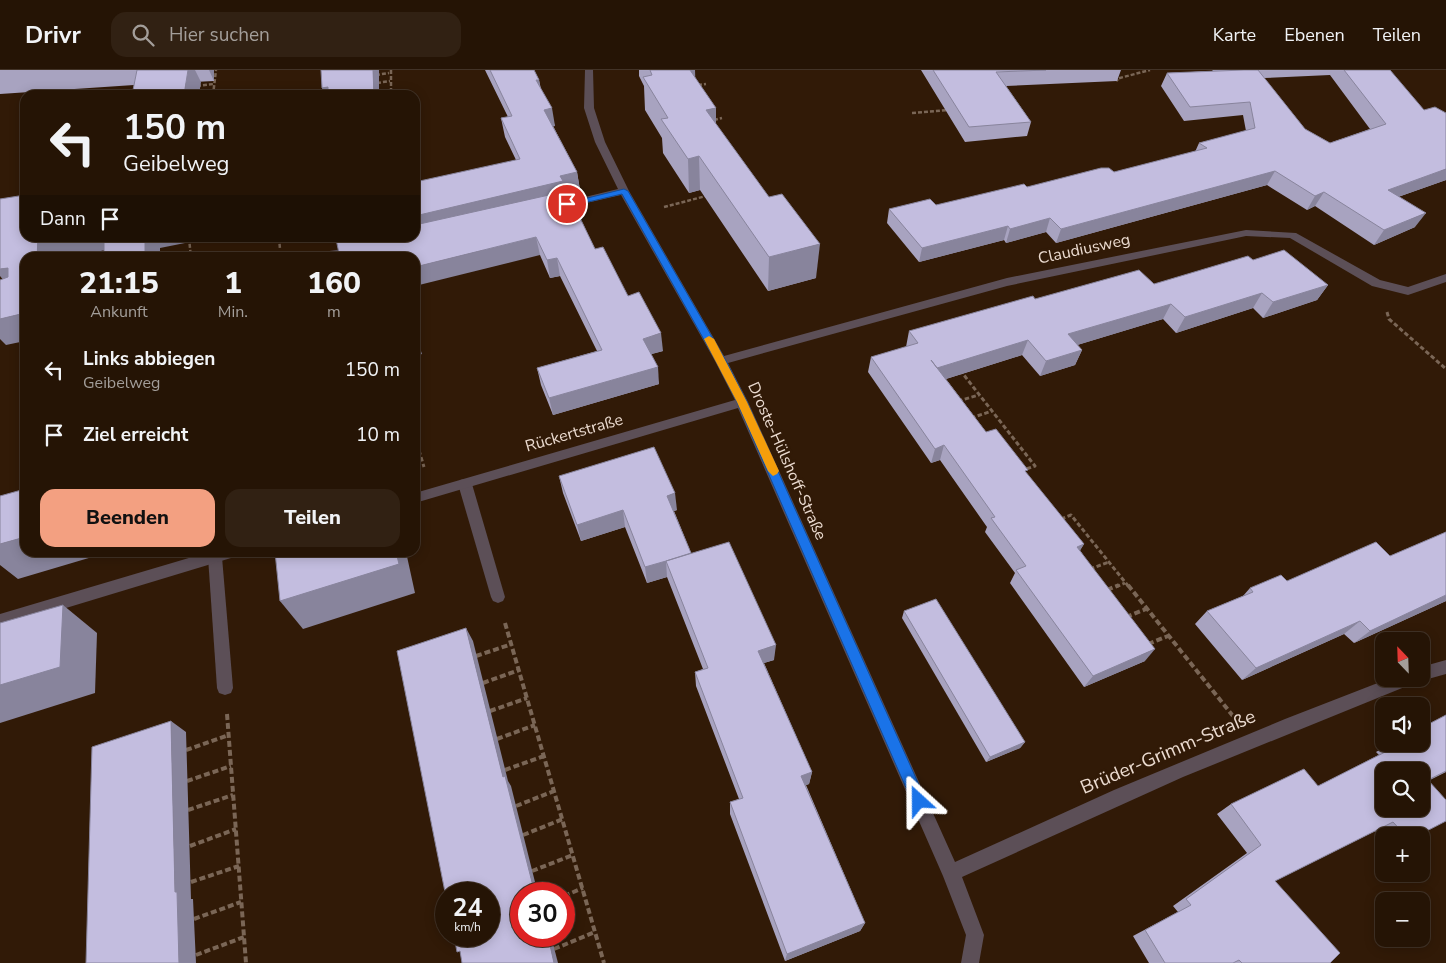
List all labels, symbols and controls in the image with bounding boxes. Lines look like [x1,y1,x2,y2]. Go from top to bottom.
search box [111,12,461,57]
text: Drivr [25,19,81,51]
icon: search [129,21,157,49]
text: Hier suchen [169,22,270,48]
text: Karte [1213,23,1256,47]
text: Ebenen [1284,23,1345,47]
text: Teilen [1373,23,1421,47]
text: 150 m [123,104,226,151]
icon: left [40,110,105,175]
text: Geibelweg [123,149,230,179]
pin [546,183,588,225]
icon: arrive [553,190,581,218]
icon: arrive [96,205,124,233]
text: Dann [40,206,86,232]
street label: Claudiusweg [1036,228,1132,270]
text: 21:15 [79,263,159,304]
text: 1 [224,263,242,304]
text: 160 [307,263,361,304]
text: Ankunft [90,301,148,323]
text: Min. [218,301,248,323]
text: m [327,301,341,323]
text: Links abbiegen [83,346,215,372]
icon: left [40,356,68,384]
text: 150 m [345,357,400,383]
text: Geibelweg [83,372,160,394]
street label: Droste-Hülshoff-Straße [742,378,832,544]
street label: Rückertstraße [522,409,626,457]
icon: arrive [40,421,68,449]
text: Ziel erreicht [83,422,188,448]
text: 10 m [356,422,400,448]
button: Beenden [40,489,215,547]
button: Teilen [225,489,400,547]
north arrow [1375,632,1430,688]
map controls [1375,632,1430,947]
button: sound [1375,697,1430,752]
street label: Brüder-Grimm-Straße [1076,703,1260,801]
button: search [1375,762,1430,817]
position arrow [892,774,944,826]
button: + [1375,827,1430,882]
speed limit sign: 30 [510,882,575,947]
text: 24 [452,891,483,925]
button: − [1375,892,1430,947]
text: km/h [454,919,481,935]

